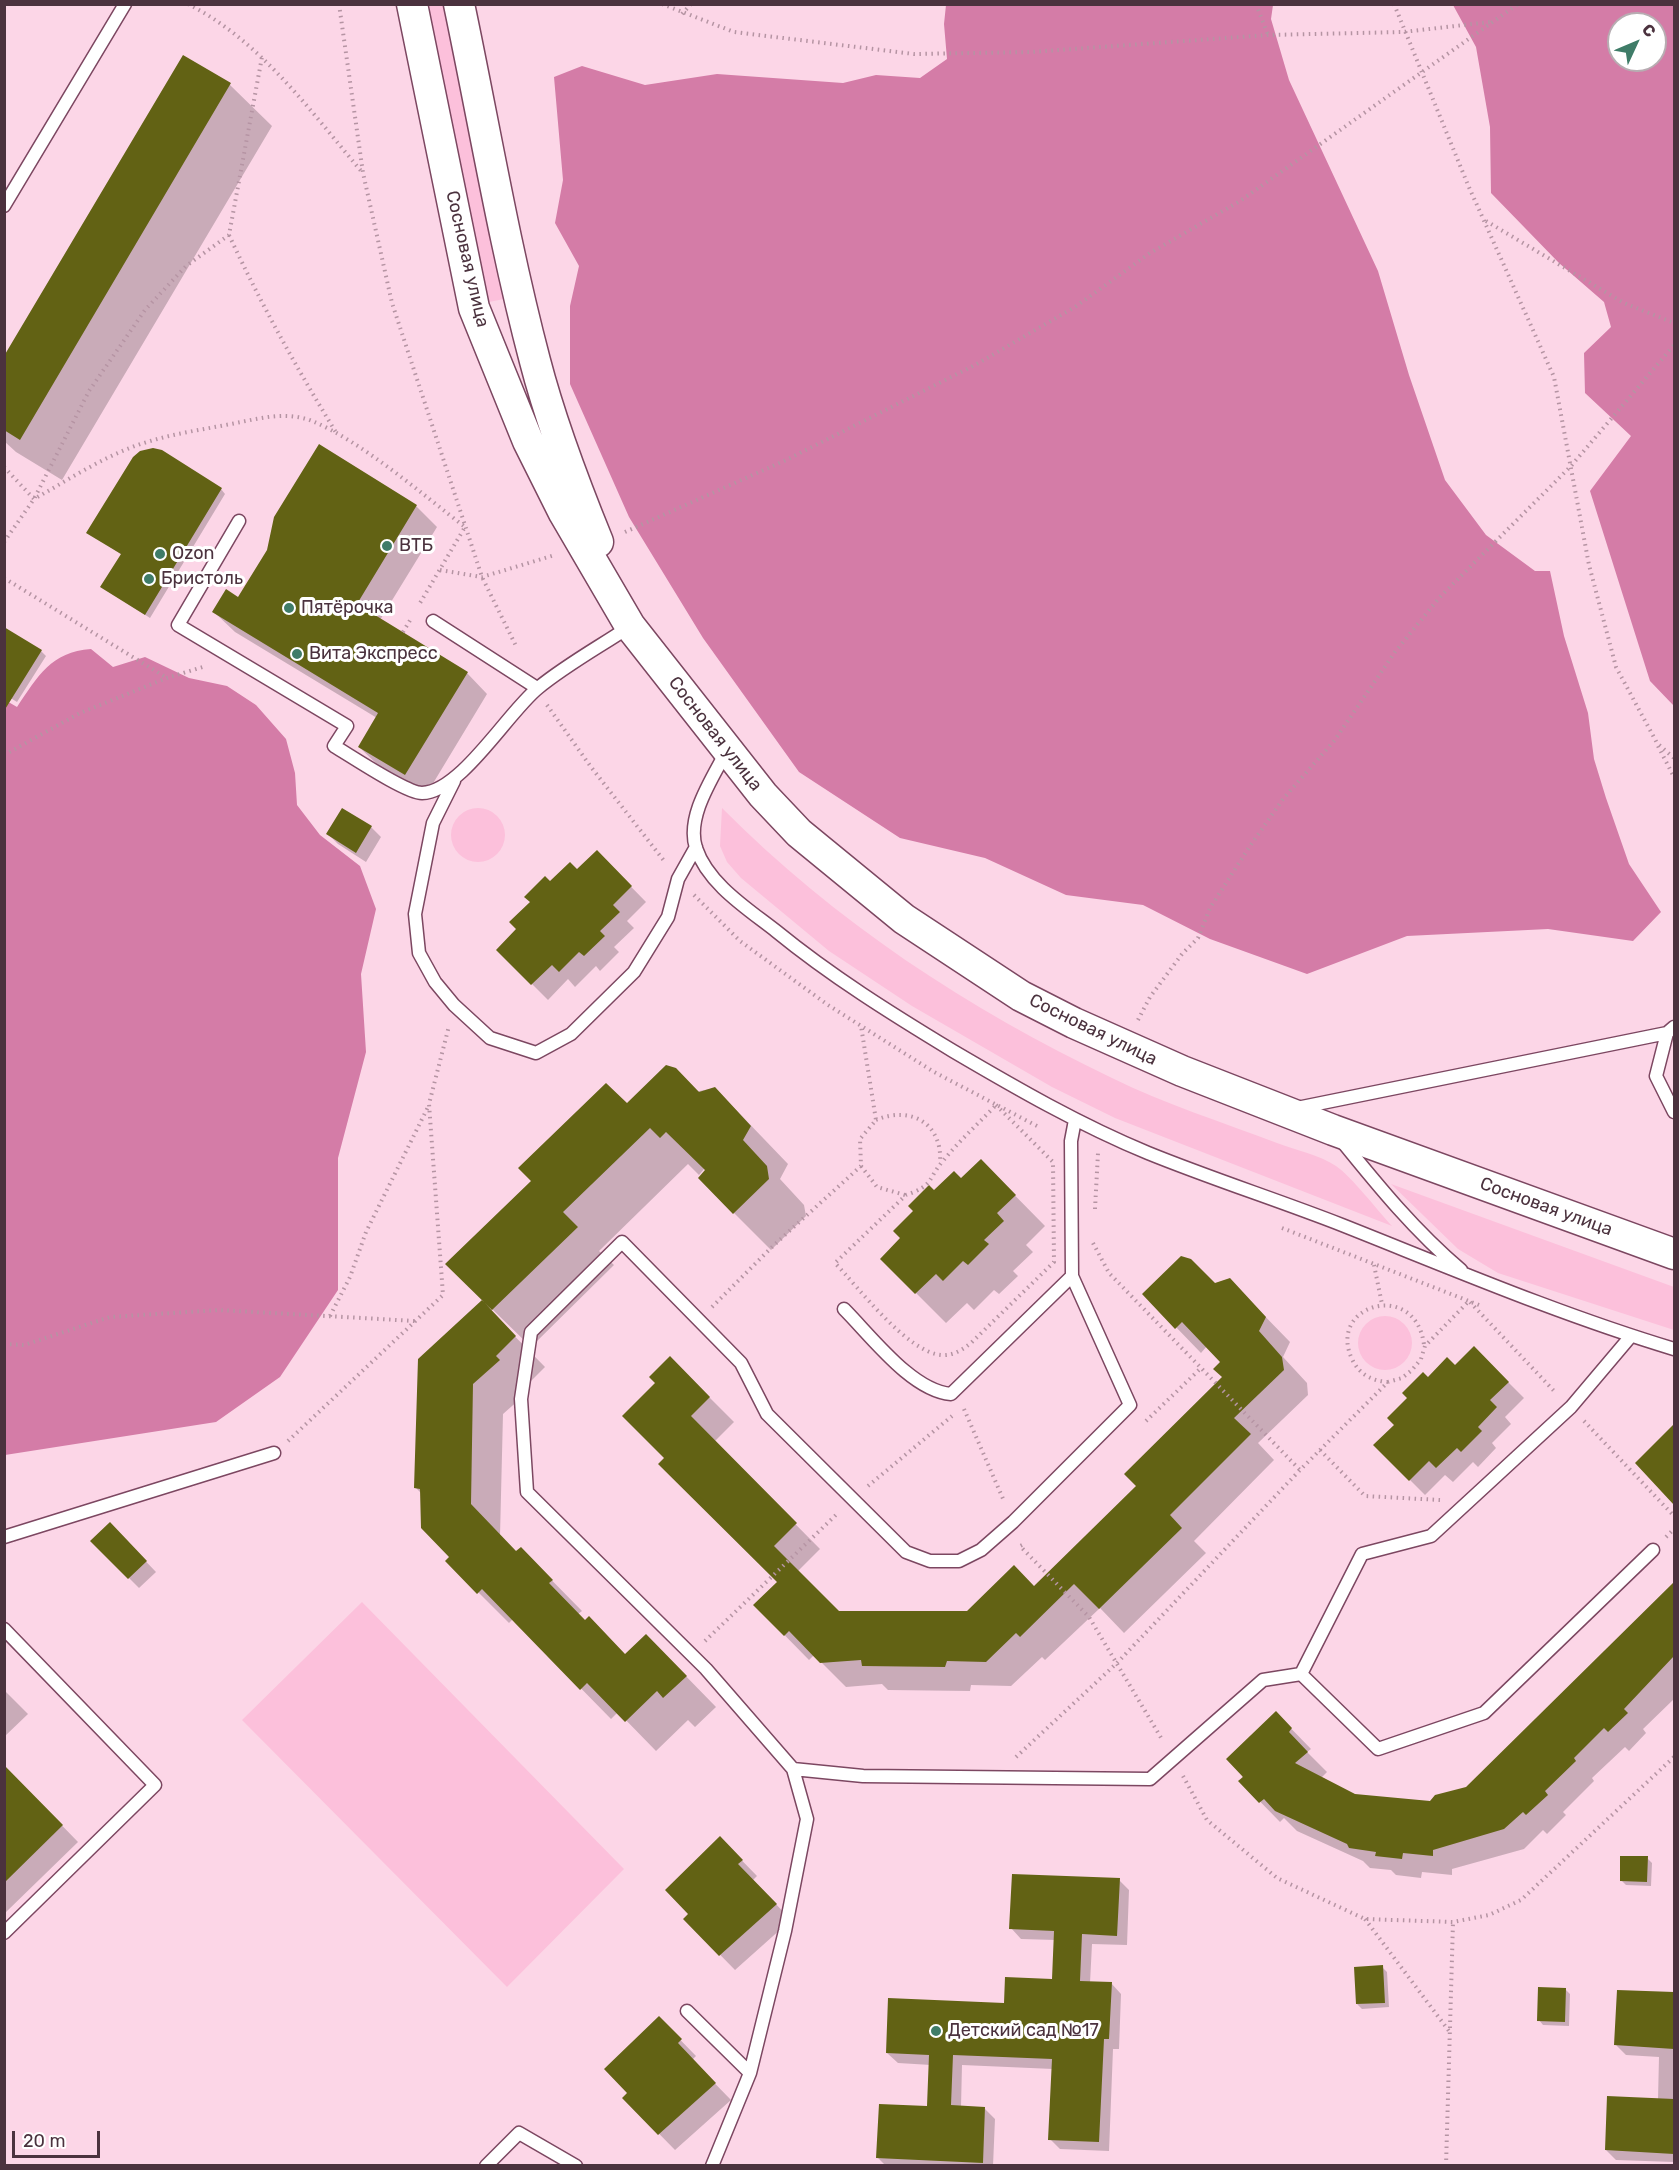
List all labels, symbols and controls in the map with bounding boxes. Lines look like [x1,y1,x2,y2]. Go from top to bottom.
north arrow [1607,12,1667,72]
text: С [1638,20,1660,41]
street label: Сосновая улица [441,189,493,329]
place label: ВТБ [399,535,433,557]
marker: ВТБ [380,539,394,553]
place label: Ozon [172,543,214,565]
marker: Ozon [153,547,167,561]
place label: Бристоль [161,568,243,590]
marker: Бристоль [142,572,156,586]
place label: Пятёрочка [301,597,394,619]
marker: Пятёрочка [282,601,296,615]
place label: Вита Экспресс [309,643,438,665]
marker: Вита Экспресс [290,647,304,661]
street label: Сосновая улица [664,672,766,796]
street label: Сосновая улица [1026,990,1160,1070]
street label: Сосновая улица [1477,1173,1615,1241]
place label: Детский сад №17 [948,2020,1099,2042]
marker: Детский сад №17 [929,2024,943,2038]
scale bar [15,2119,104,2157]
text: 20 m [23,2130,65,2152]

